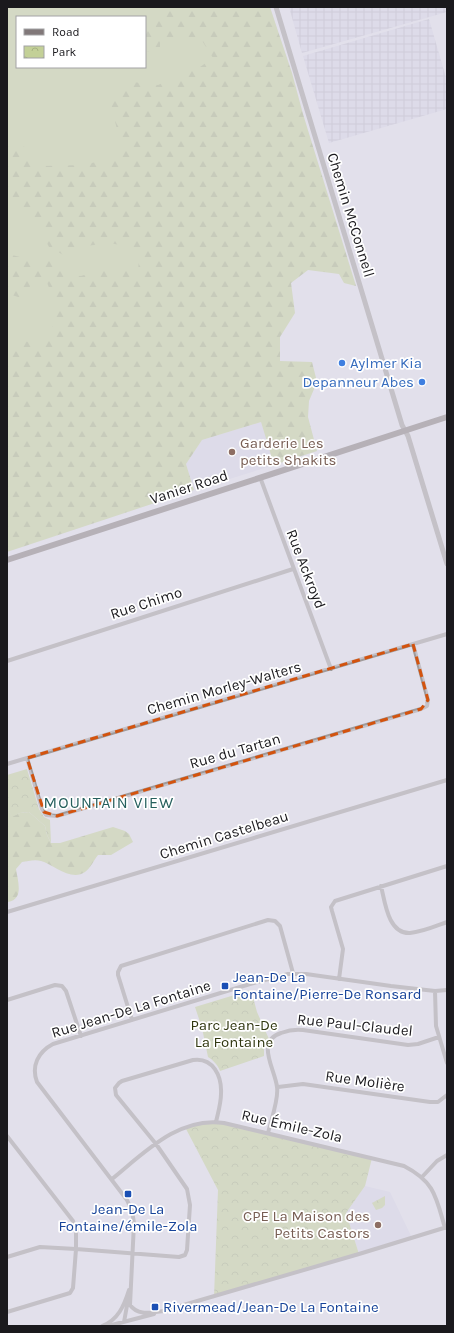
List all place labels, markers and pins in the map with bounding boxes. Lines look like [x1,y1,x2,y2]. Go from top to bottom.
place label: Aylmer Kia [350,354,422,372]
marker: Aylmer Kia [337,358,347,368]
place label: Depanneur Abes [302,373,414,391]
marker: Depanneur Abes [417,377,427,387]
place label: Garderie Les petits Shakits [240,434,337,469]
marker: Garderie Les petits Shakits [227,447,237,457]
place label: Jean-De La Fontaine/Pierre-De Ronsard [233,968,422,1003]
marker: Jean-De La Fontaine/Pierre-De Ronsard [220,981,230,991]
marker: Jean-De La Fontaine/émile-Zola [123,1189,133,1199]
place label: Jean-De La Fontaine/émile-Zola [58,1200,198,1235]
place label: CPE La Maison des Petits Castors [243,1207,370,1242]
marker: CPE La Maison des Petits Castors [373,1220,383,1230]
place label: Rivermead/Jean-De La Fontaine [163,1298,379,1316]
marker: Rivermead/Jean-De La Fontaine [150,1302,160,1312]

